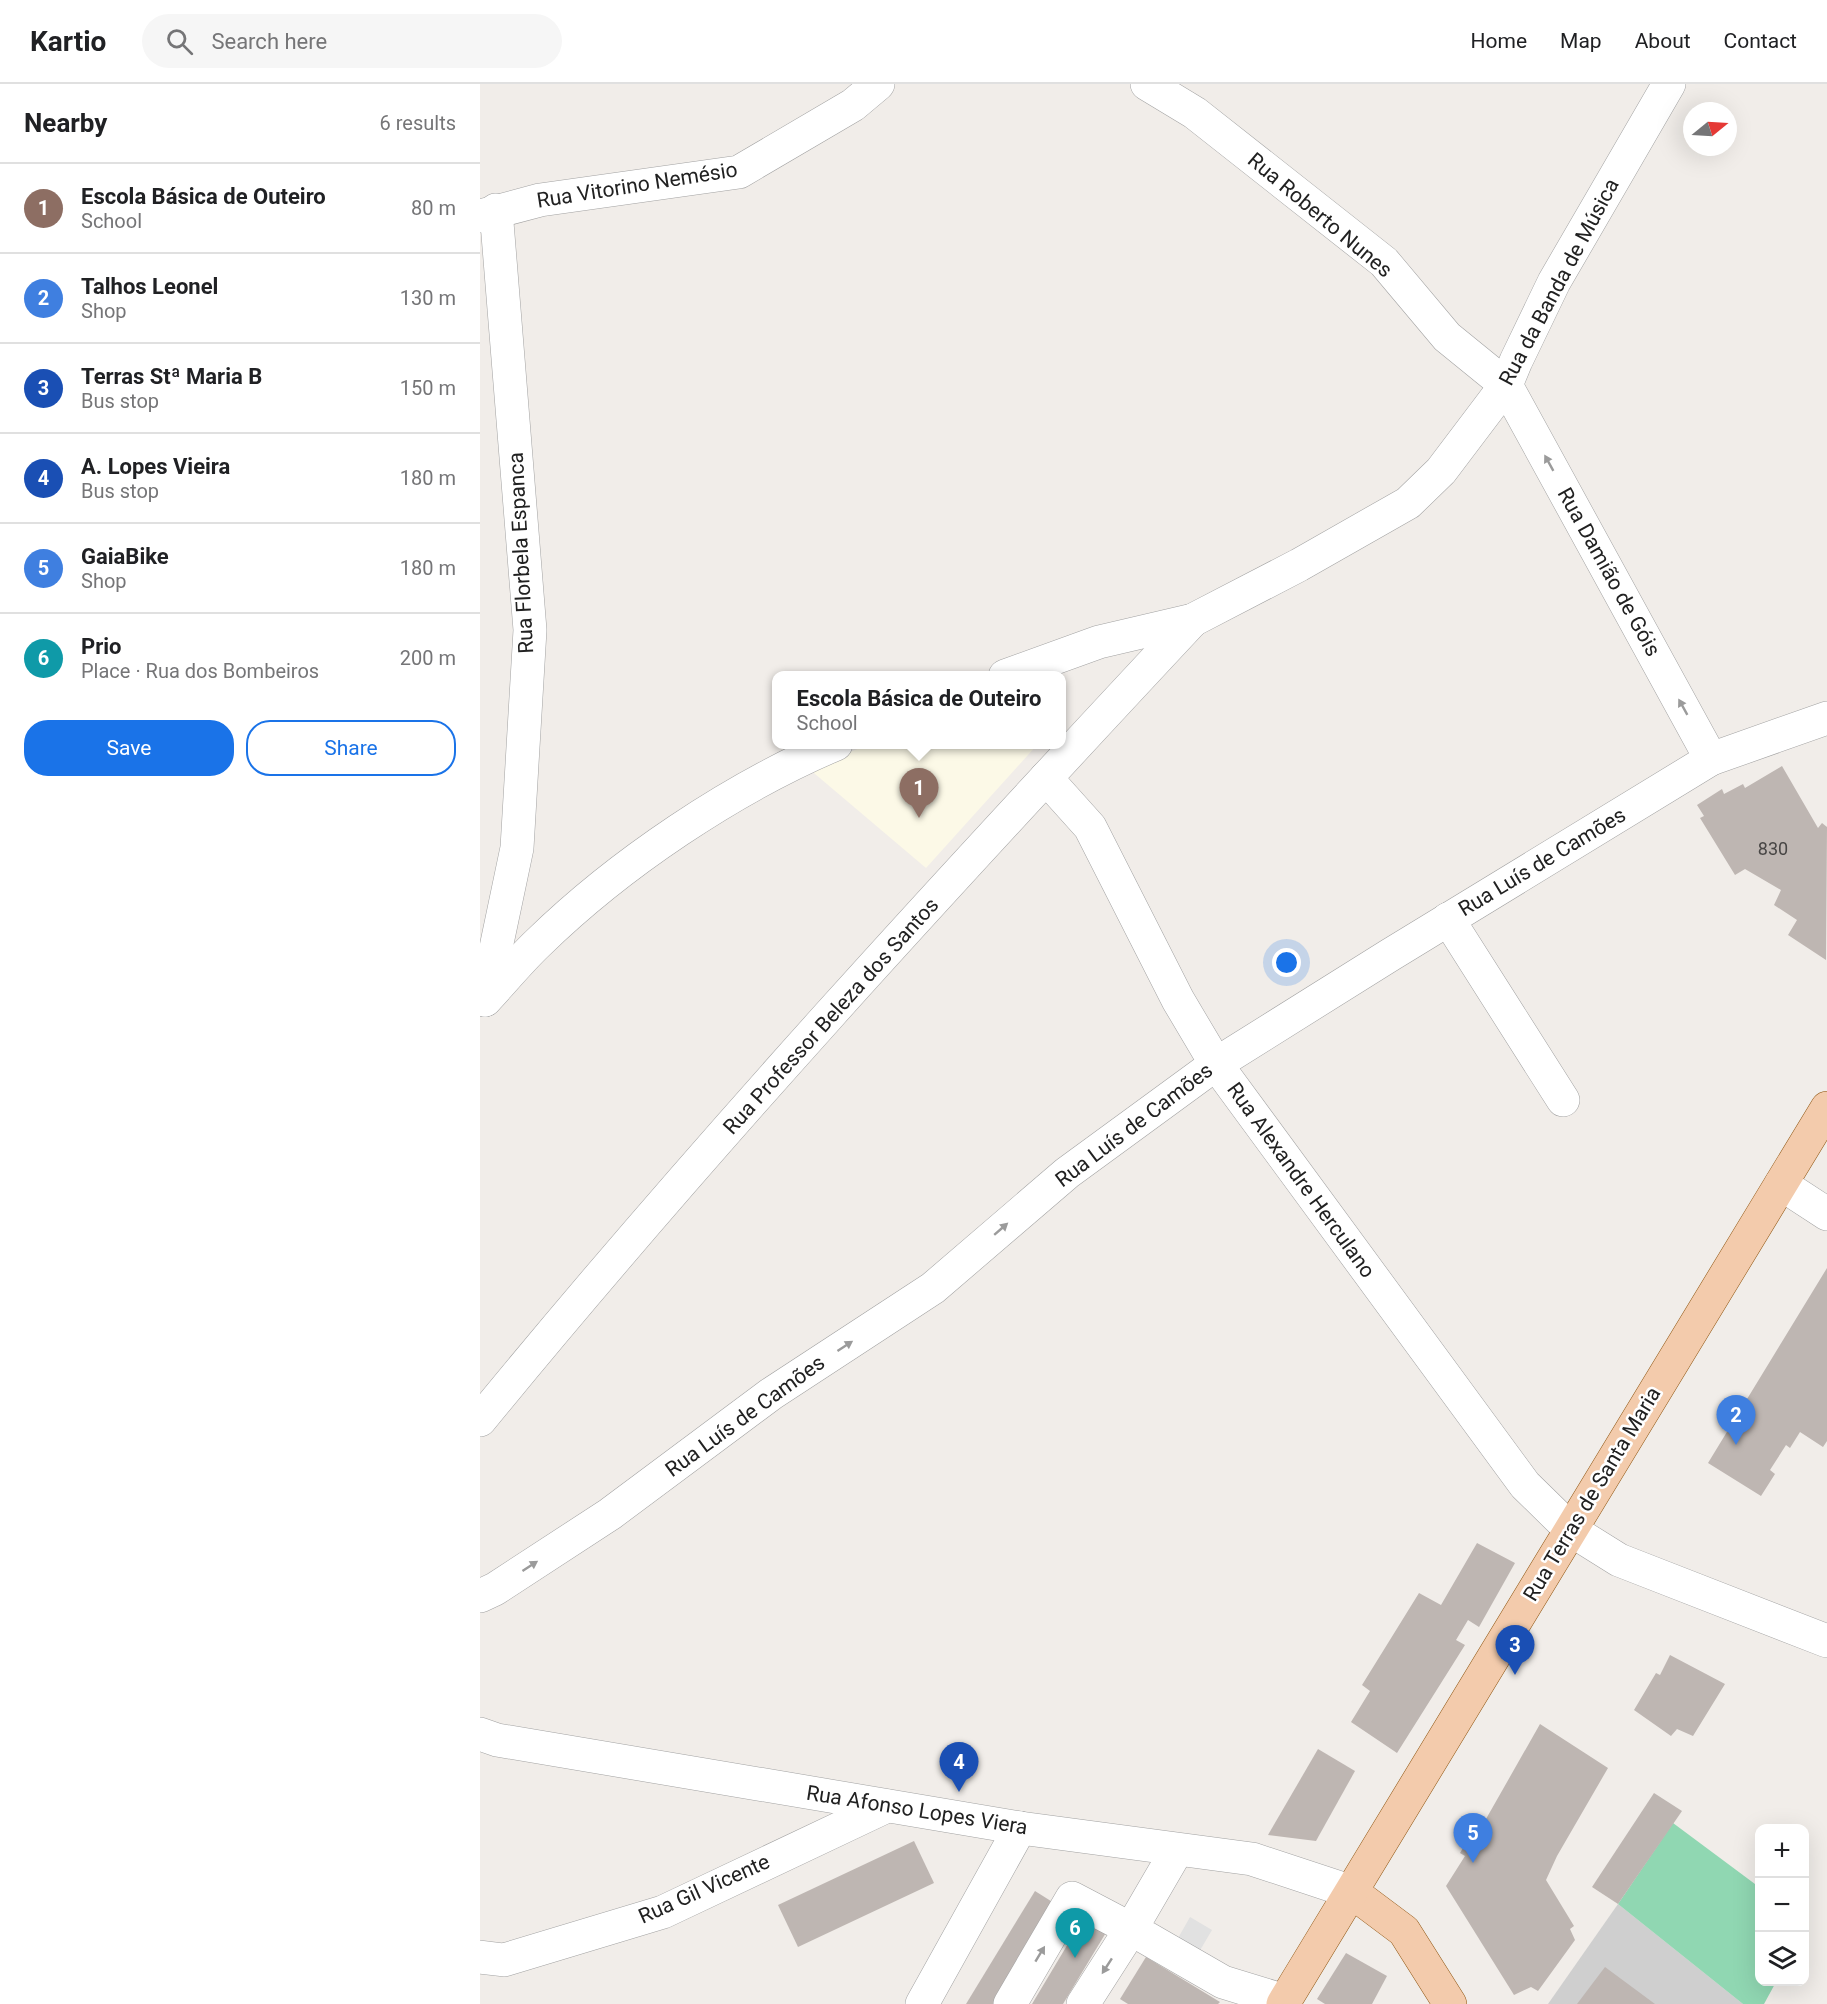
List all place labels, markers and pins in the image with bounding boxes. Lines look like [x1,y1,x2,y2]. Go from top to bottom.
pin: 1 [900,768,938,818]
pin: 2 [1716,1396,1756,1445]
pin: 3 [1496,1626,1534,1675]
pin: 4 [940,1742,978,1792]
pin: 5 [1454,1814,1492,1863]
pin: 6 [1056,1908,1094,1958]

